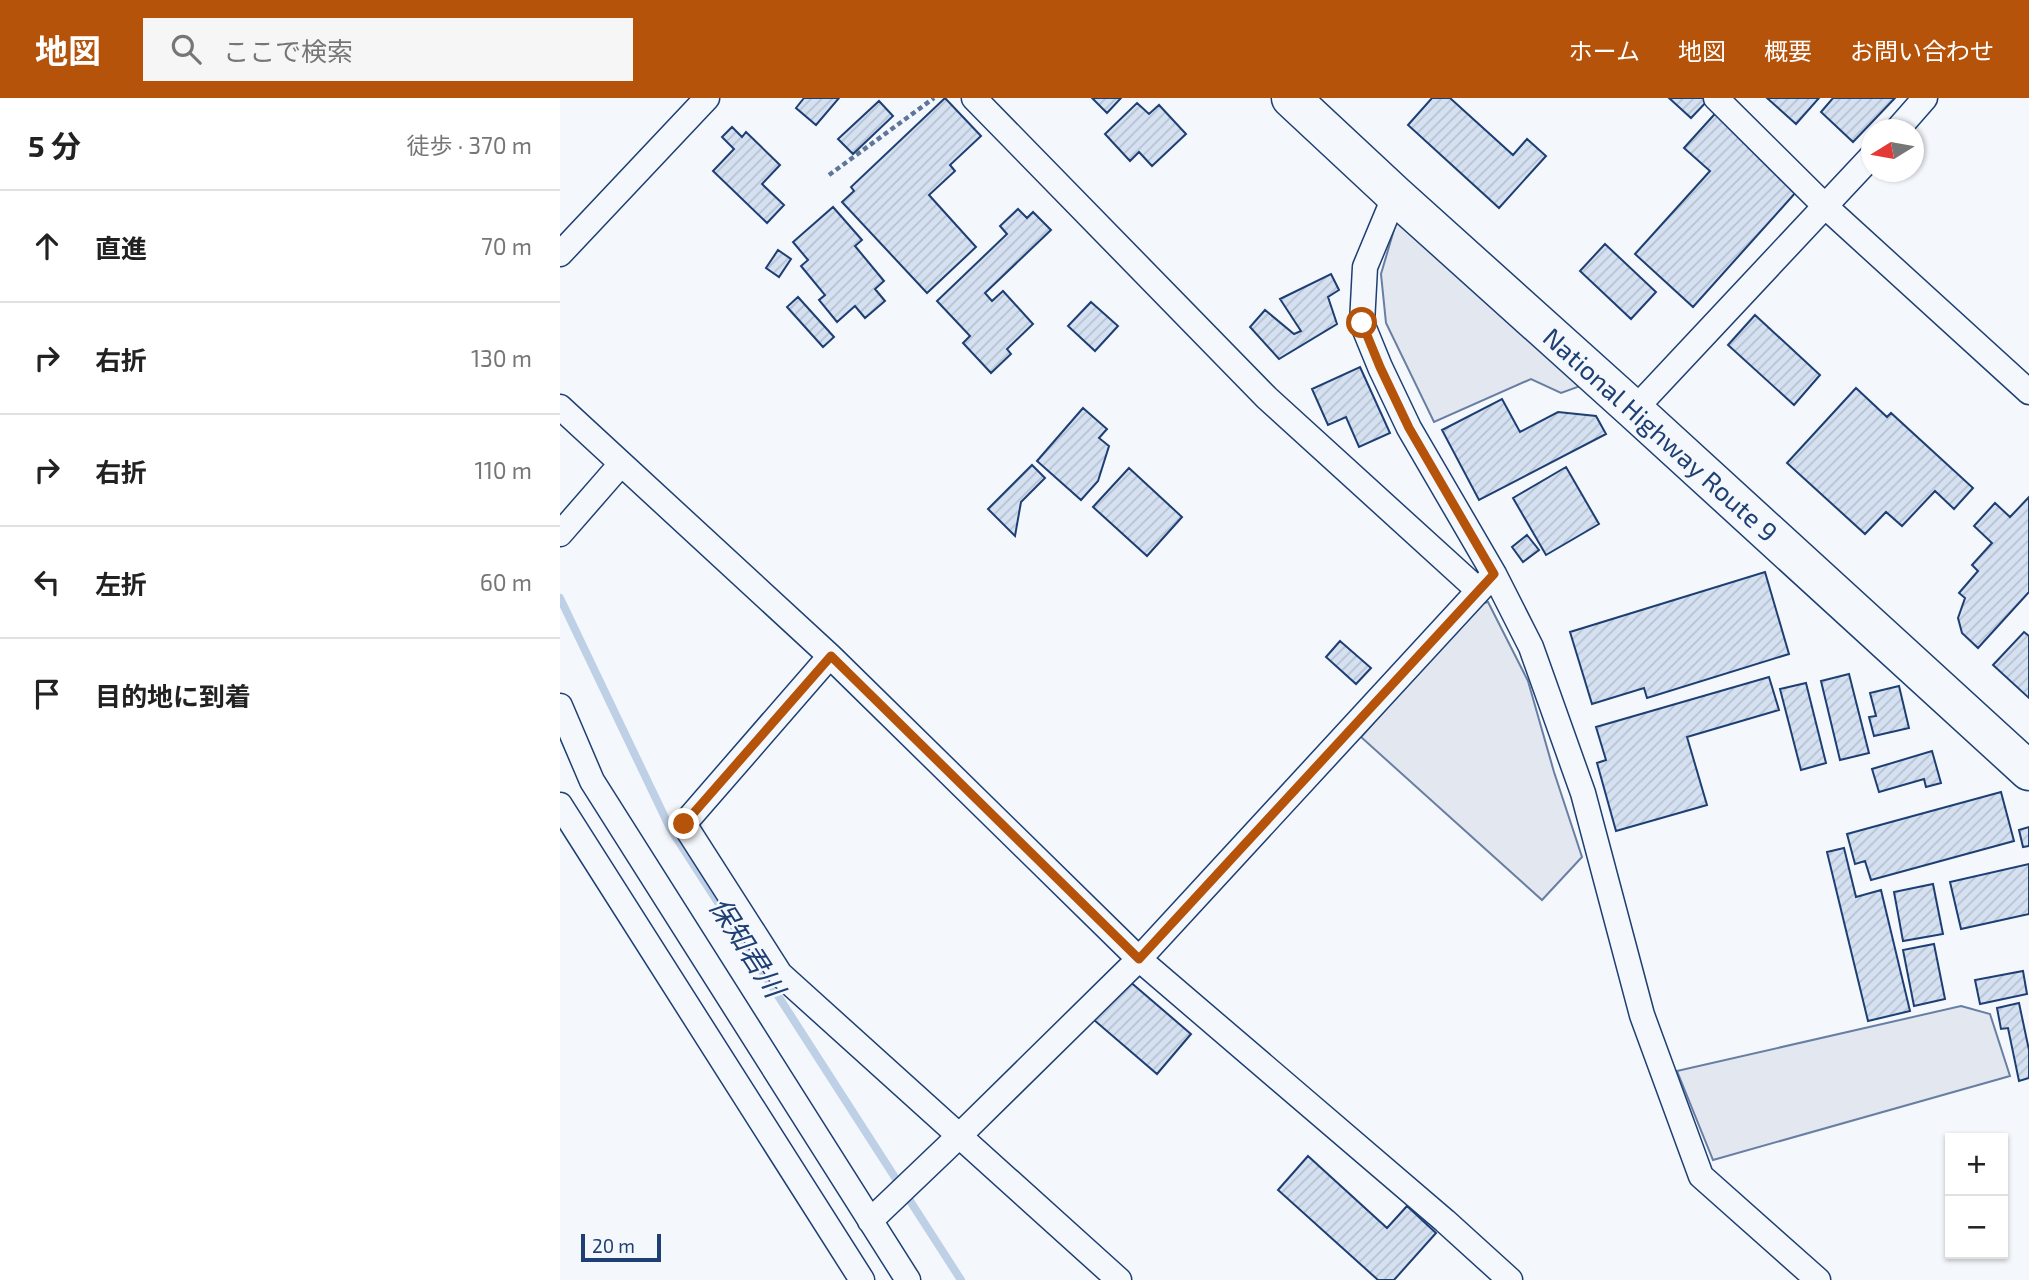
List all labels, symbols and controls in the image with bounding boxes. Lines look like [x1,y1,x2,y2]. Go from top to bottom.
search box [143,18,633,81]
text: 地図 [35,30,101,70]
icon: search [167,30,205,68]
text: ここで検索 [223,35,353,66]
text: ホーム [1569,36,1640,65]
text: 地図 [1678,36,1726,65]
text: 概要 [1764,36,1812,65]
text: お問い合わせ [1850,36,1994,65]
north arrow [1861,119,1924,182]
text: 5 分 [28,127,81,163]
text: 徒歩 · 370 m [407,131,532,159]
icon: ahead [28,227,66,265]
text: 直進 [95,232,147,263]
text: 70 m [481,232,532,260]
route start [1346,307,1377,338]
street label: National Highway Route 9 [1538,321,1784,547]
icon: right [28,339,66,377]
text: 右折 [95,344,147,375]
text: 130 m [471,344,532,372]
icon: right [28,451,66,489]
text: 右折 [95,456,147,487]
text: 110 m [475,456,532,484]
icon: left [28,563,66,601]
text: 左折 [95,568,147,599]
text: 60 m [480,568,532,596]
icon: arrive [28,675,66,713]
text: 目的地に到着 [95,680,251,711]
route end [668,808,699,839]
water label: 保知君川 [703,890,794,1005]
map controls [1945,1133,2008,1259]
button: + [1945,1133,2008,1196]
button: − [1945,1196,2008,1259]
scale bar [581,1231,662,1263]
text: 20 m [592,1234,635,1257]

